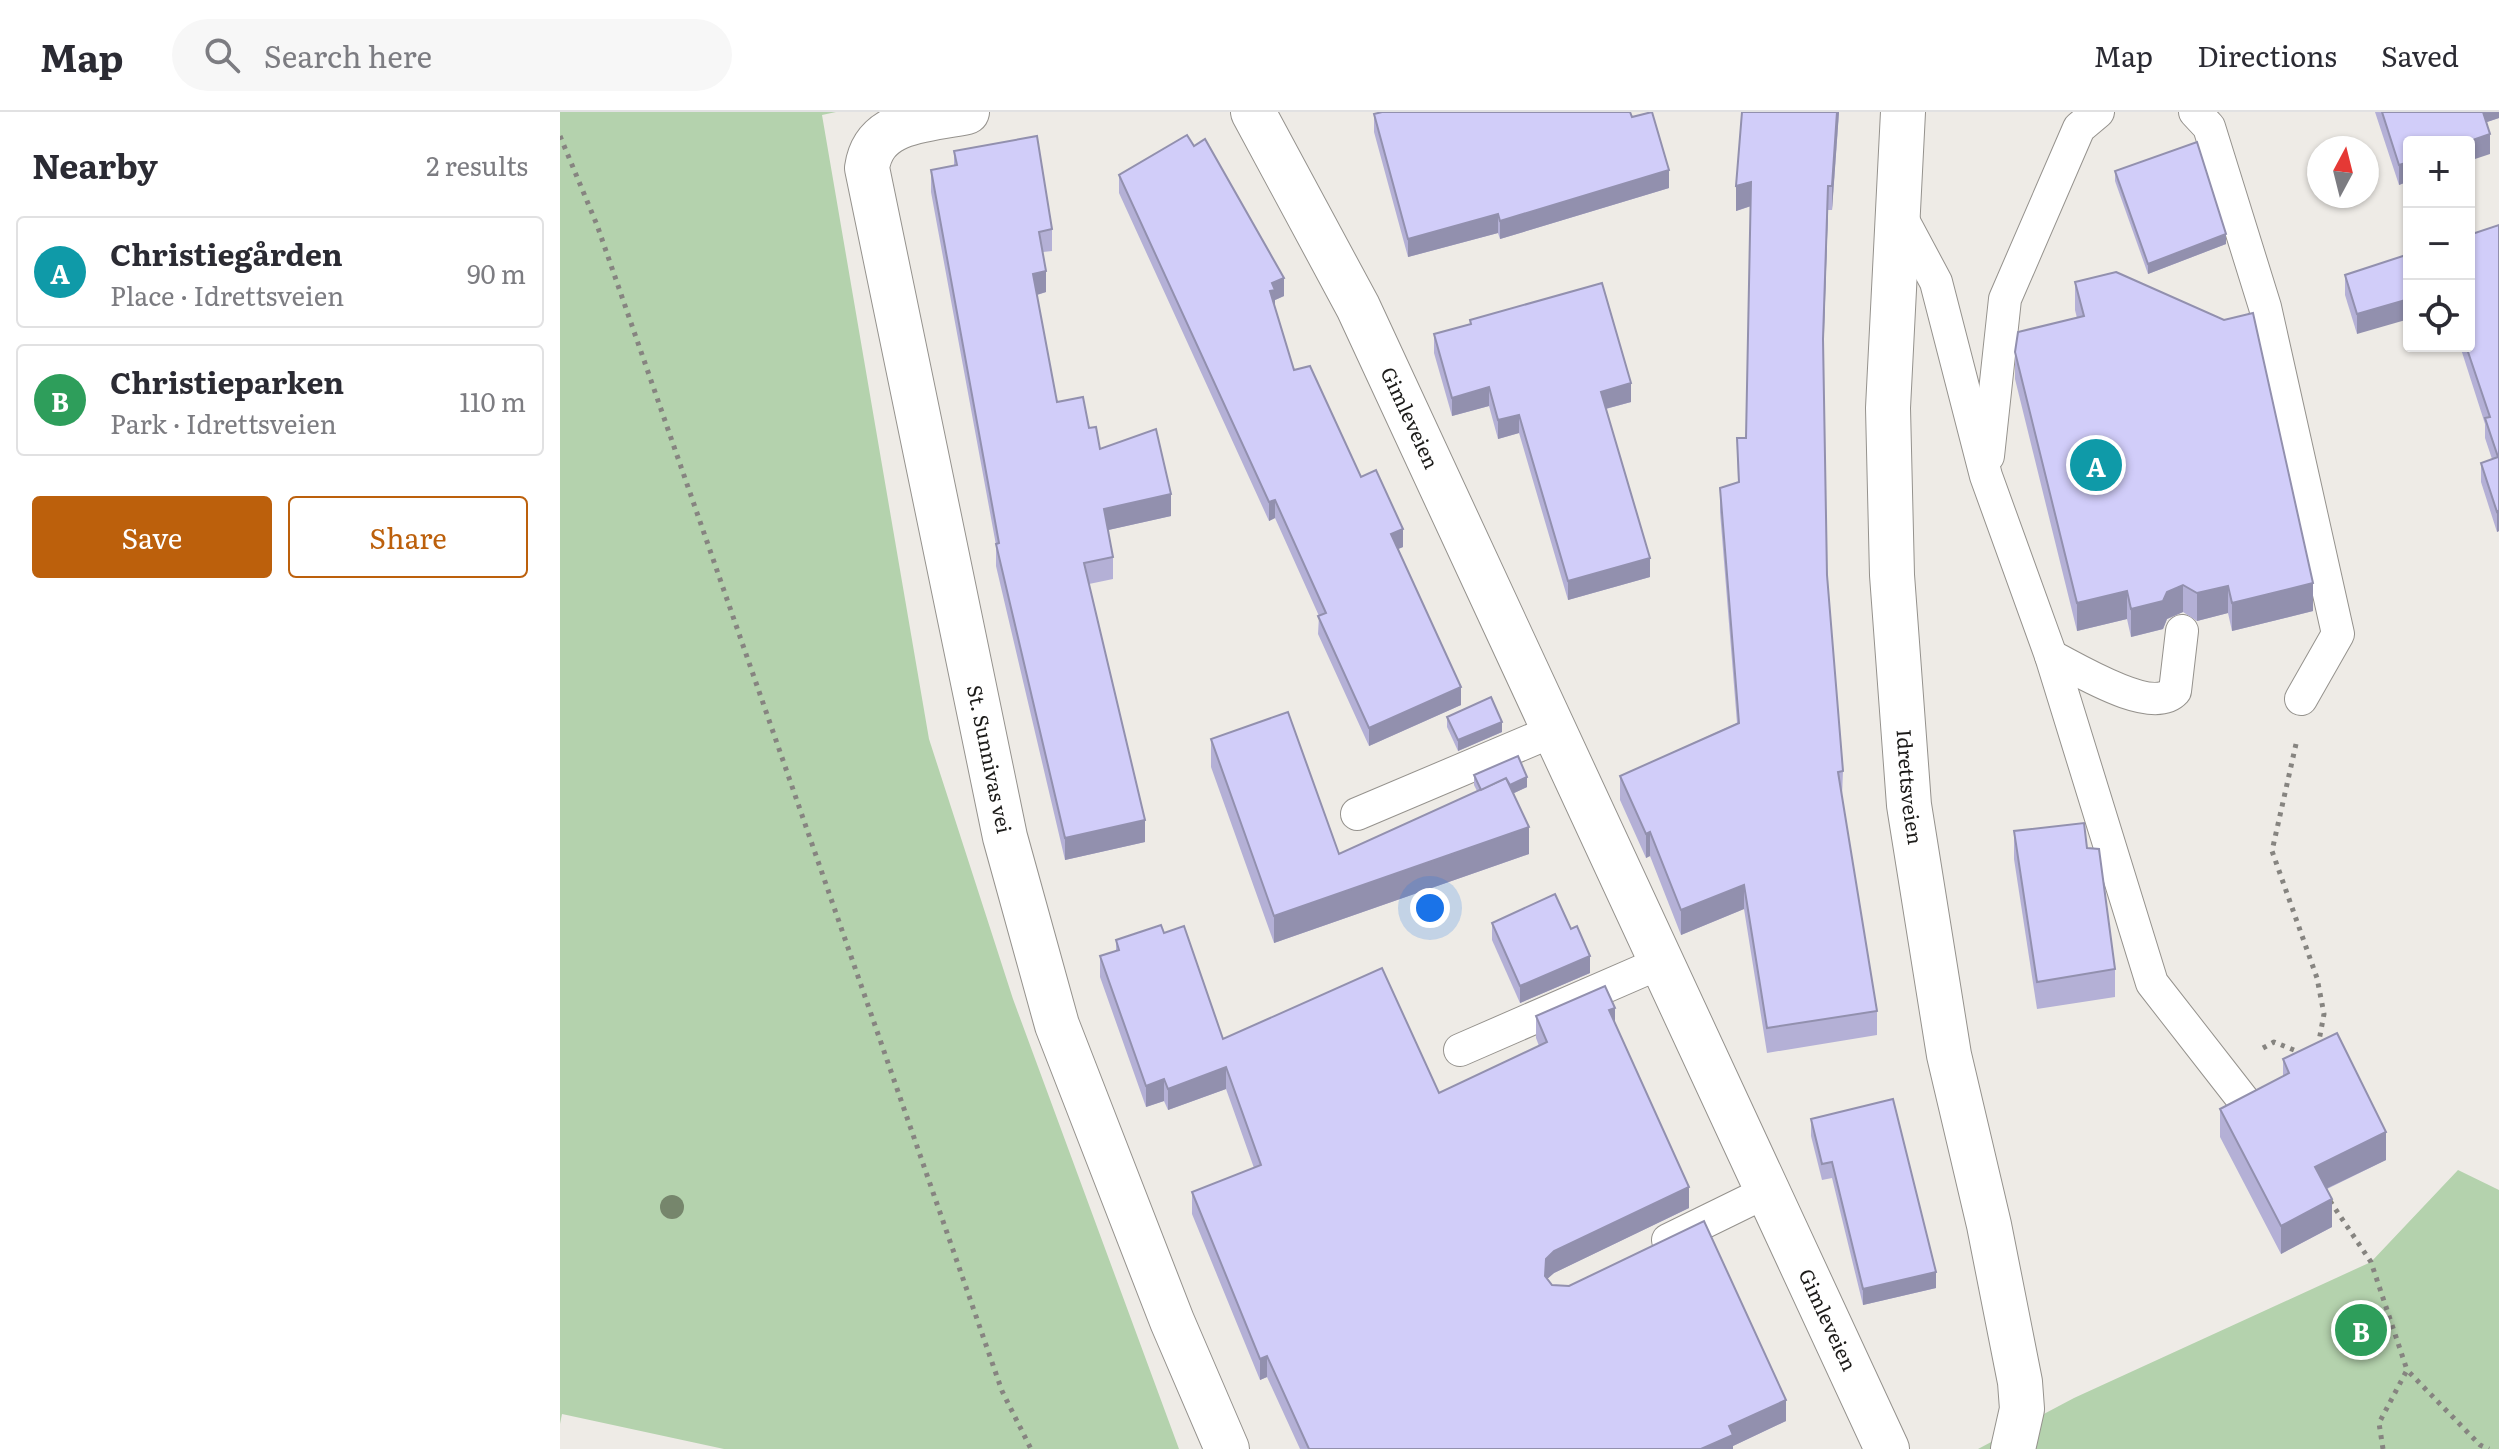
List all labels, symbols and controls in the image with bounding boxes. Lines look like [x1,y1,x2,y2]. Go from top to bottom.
search box [172,19,732,91]
text: Map [40,27,124,84]
icon: search [200,33,244,77]
text: Search here [264,33,432,77]
text: Map [2094,34,2153,76]
text: Directions [2197,34,2337,76]
text: Saved [2381,34,2459,76]
north arrow [2307,136,2379,208]
map controls [2403,136,2475,352]
button: + [2403,136,2475,208]
text: Nearby [32,139,158,189]
text: 2 results [426,145,528,184]
button: − [2403,208,2475,280]
text: Christiegården [110,231,343,275]
text: A [50,253,70,292]
text: 90 m [467,253,526,292]
text: Place · Idrettsveien [110,275,344,314]
button: locate [2403,280,2475,352]
text: Christieparken [110,359,344,403]
street label: Gimleveien [1375,361,1448,473]
text: B [51,381,69,420]
text: 110 m [459,381,526,420]
text: Park · Idrettsveien [110,403,337,442]
pin: A [2070,435,2122,495]
button: Save [32,496,272,578]
button: Share [288,496,528,578]
street label: St. Sunnivas vei [961,682,1021,836]
street label: Idrettsveien [1890,728,1932,846]
your location [1410,888,1450,928]
street label: Gimleveien [1792,1263,1866,1375]
pin: B [2335,1300,2387,1360]

